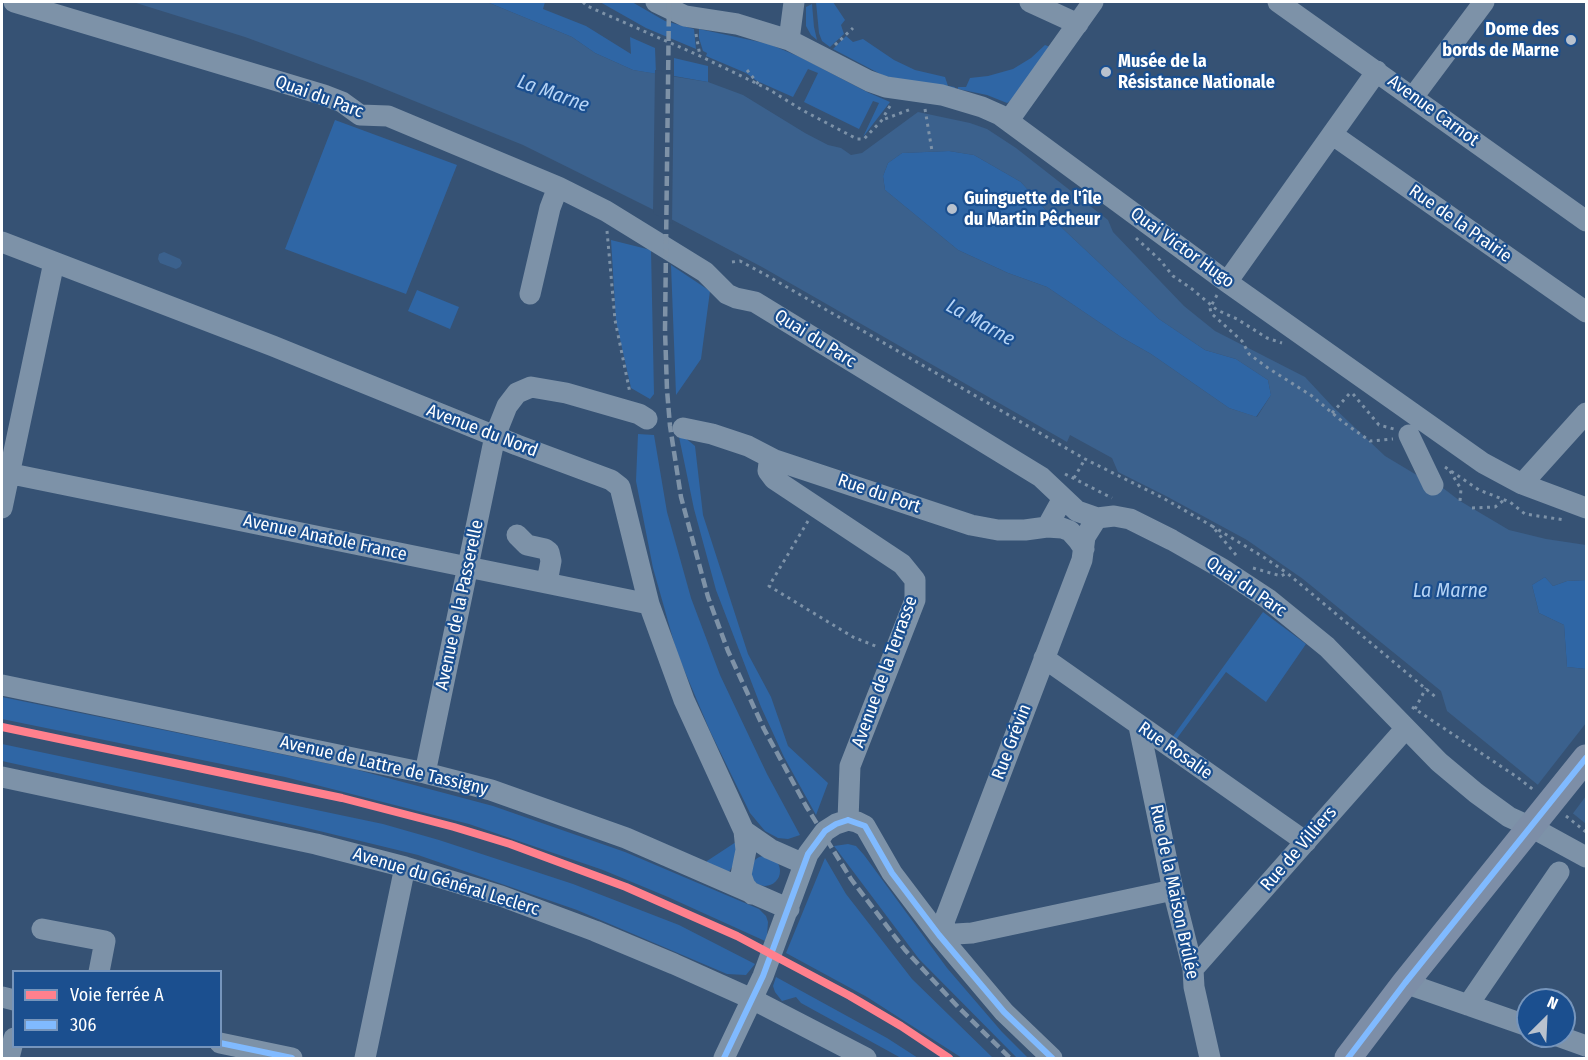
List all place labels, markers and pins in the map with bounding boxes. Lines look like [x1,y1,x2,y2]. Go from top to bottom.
place label: Dome des bords de Marne [1442,19,1559,62]
marker: Dome des bords de Marne [1564,33,1578,47]
place label: Musée de la Résistance Nationale [1118,51,1275,94]
marker: Musée de la Résistance Nationale [1099,65,1113,79]
place label: Guinguette de l'île du Martin Pêcheur [964,188,1102,230]
marker: Guinguette de l'île du Martin Pêcheur [945,202,959,216]

